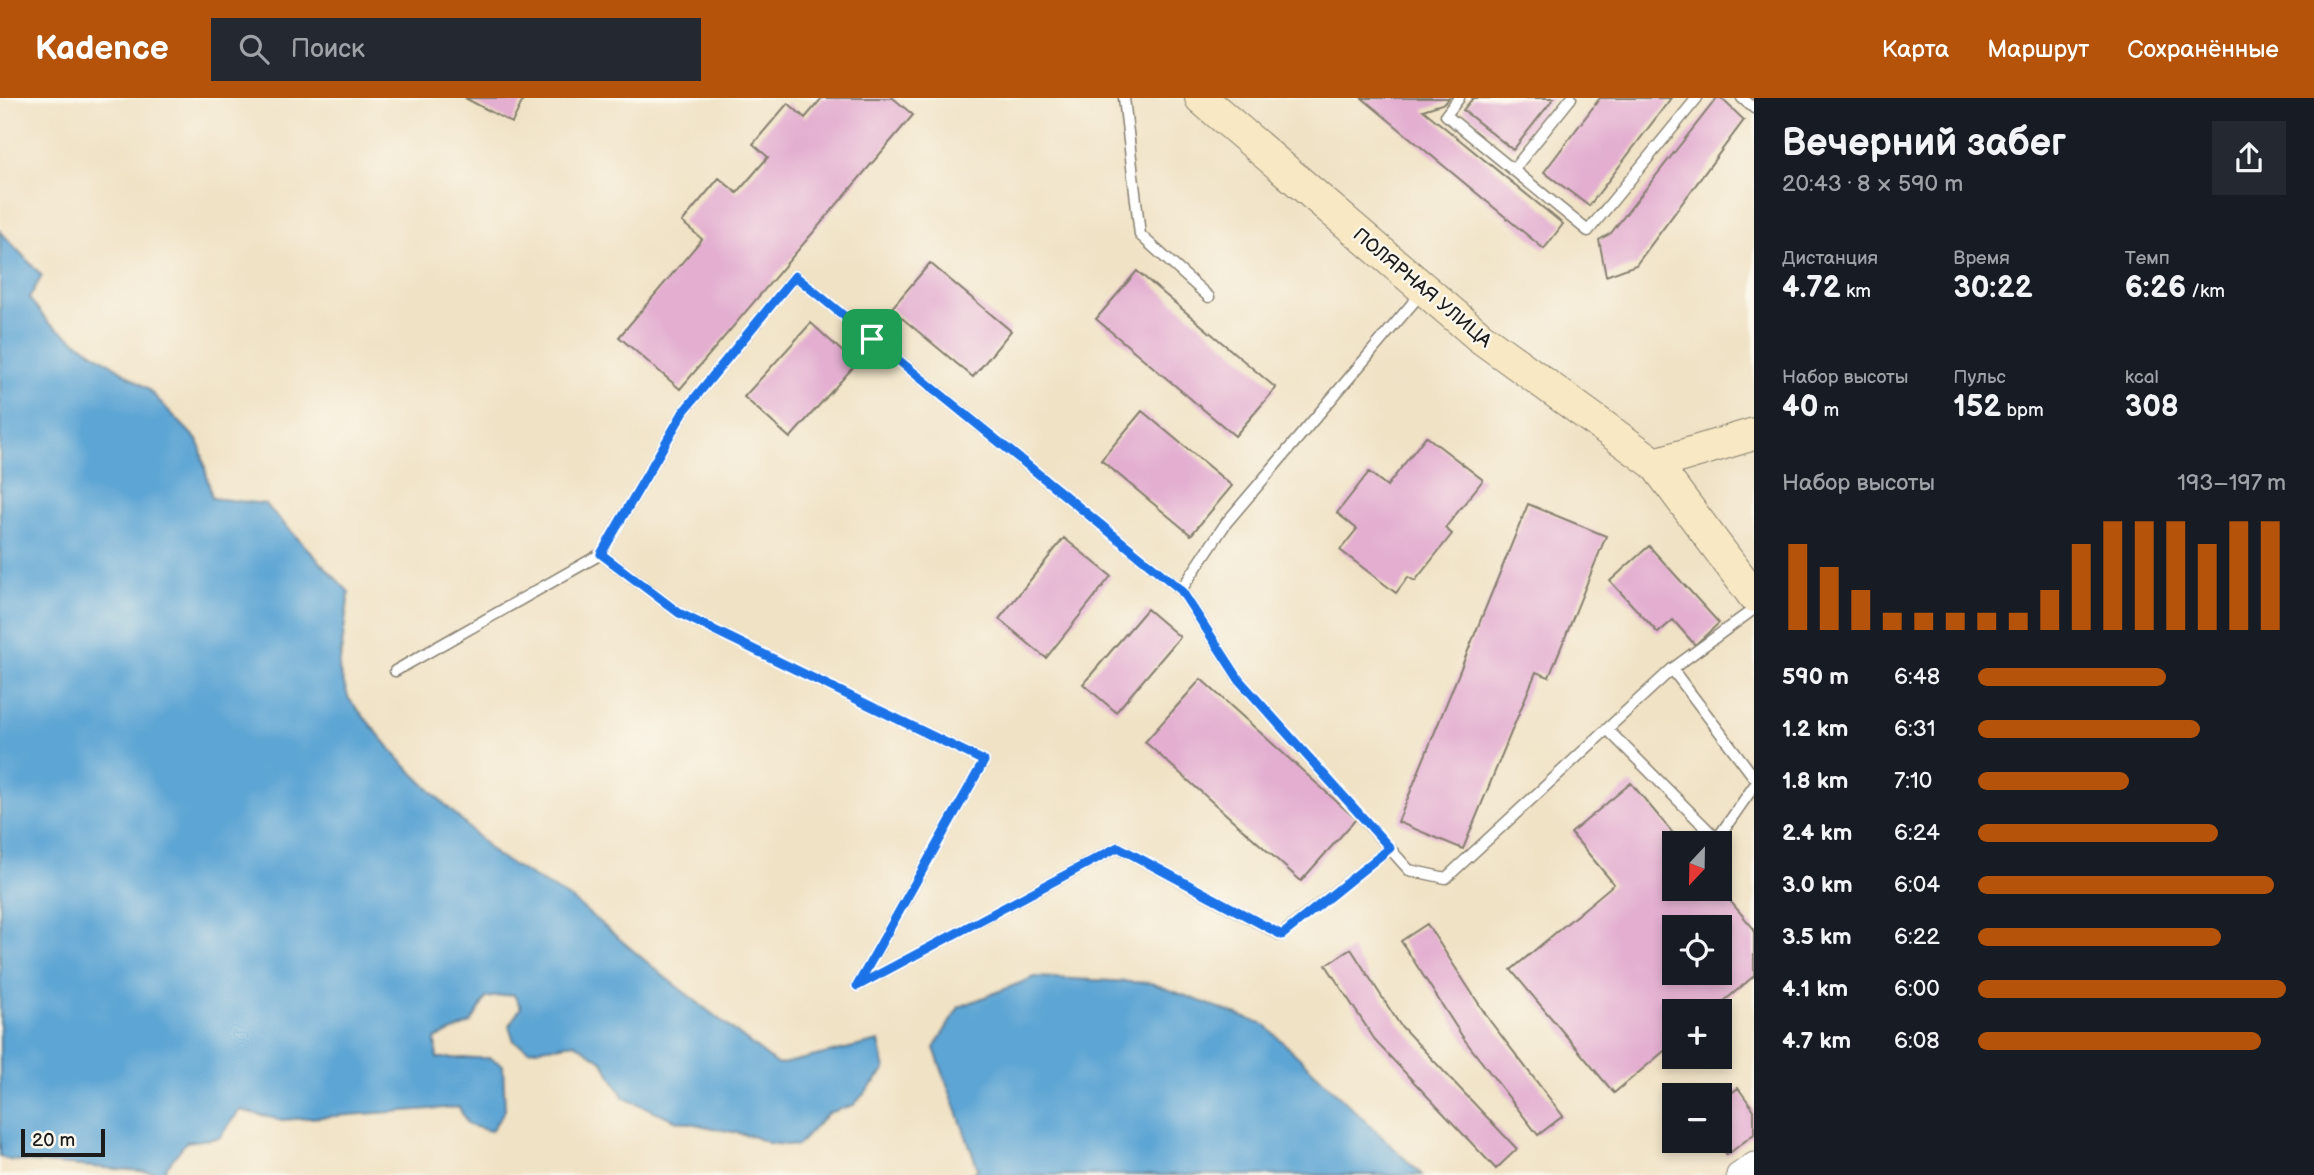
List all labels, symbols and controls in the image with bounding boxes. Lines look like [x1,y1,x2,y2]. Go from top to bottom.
search box [211,18,701,81]
text: Kadence [35,29,169,69]
icon: search [235,30,273,68]
text: Поиск [291,34,365,65]
text: Карта [1882,35,1949,64]
text: Маршрут [1987,35,2089,64]
text: Сохранённые [2127,35,2279,64]
text: Вечерний забег [1782,121,2066,166]
button: share [2212,121,2286,195]
text: 20:43 · 8 × 590 m [1782,170,1963,198]
street label: ПОЛЯРНАЯ УЛИЦА [1348,224,1496,353]
text: Дистанция [1782,247,1878,270]
text: Время [1953,247,2010,270]
text: Темп [2125,247,2170,270]
text: 4.72 [1782,270,1841,306]
text: 30:22 [1953,270,2033,306]
text: 6:26 [2125,270,2186,306]
text: km [1841,280,1871,303]
text: /km [2186,280,2225,303]
pin [842,309,902,369]
icon: arrive [853,320,891,358]
text: Набор высоты [1782,366,1908,389]
text: Пульс [1953,366,2006,389]
text: kcal [2125,366,2159,389]
text: 40 [1782,389,1818,425]
text: 152 [1953,389,2001,425]
text: 308 [2125,389,2179,425]
text: m [1818,399,1839,422]
text: bpm [2001,399,2044,422]
text: Набор высоты [1782,469,1935,497]
text: 193–197 m [2177,469,2286,497]
text: 590 m [1782,663,1849,691]
text: 6:48 [1894,663,1940,691]
text: 1.2 km [1782,715,1848,743]
text: 6:31 [1894,715,1936,743]
text: 1.8 km [1782,767,1848,795]
text: 7:10 [1894,767,1932,795]
text: 2.4 km [1782,819,1852,847]
text: 6:24 [1894,819,1940,847]
north arrow [1662,831,1732,901]
map controls [1662,831,1732,1153]
text: 3.0 km [1782,871,1853,899]
text: 6:04 [1894,871,1940,899]
button: locate [1662,915,1732,985]
text: 3.5 km [1782,923,1852,951]
text: 6:22 [1894,923,1940,951]
text: 4.1 km [1782,975,1848,1003]
text: 6:00 [1894,975,1940,1003]
button: + [1662,999,1732,1069]
text: 4.7 km [1782,1027,1851,1055]
text: 6:08 [1894,1027,1940,1055]
button: − [1662,1083,1732,1153]
scale bar [21,1126,105,1158]
text: 20 m [32,1129,75,1152]

